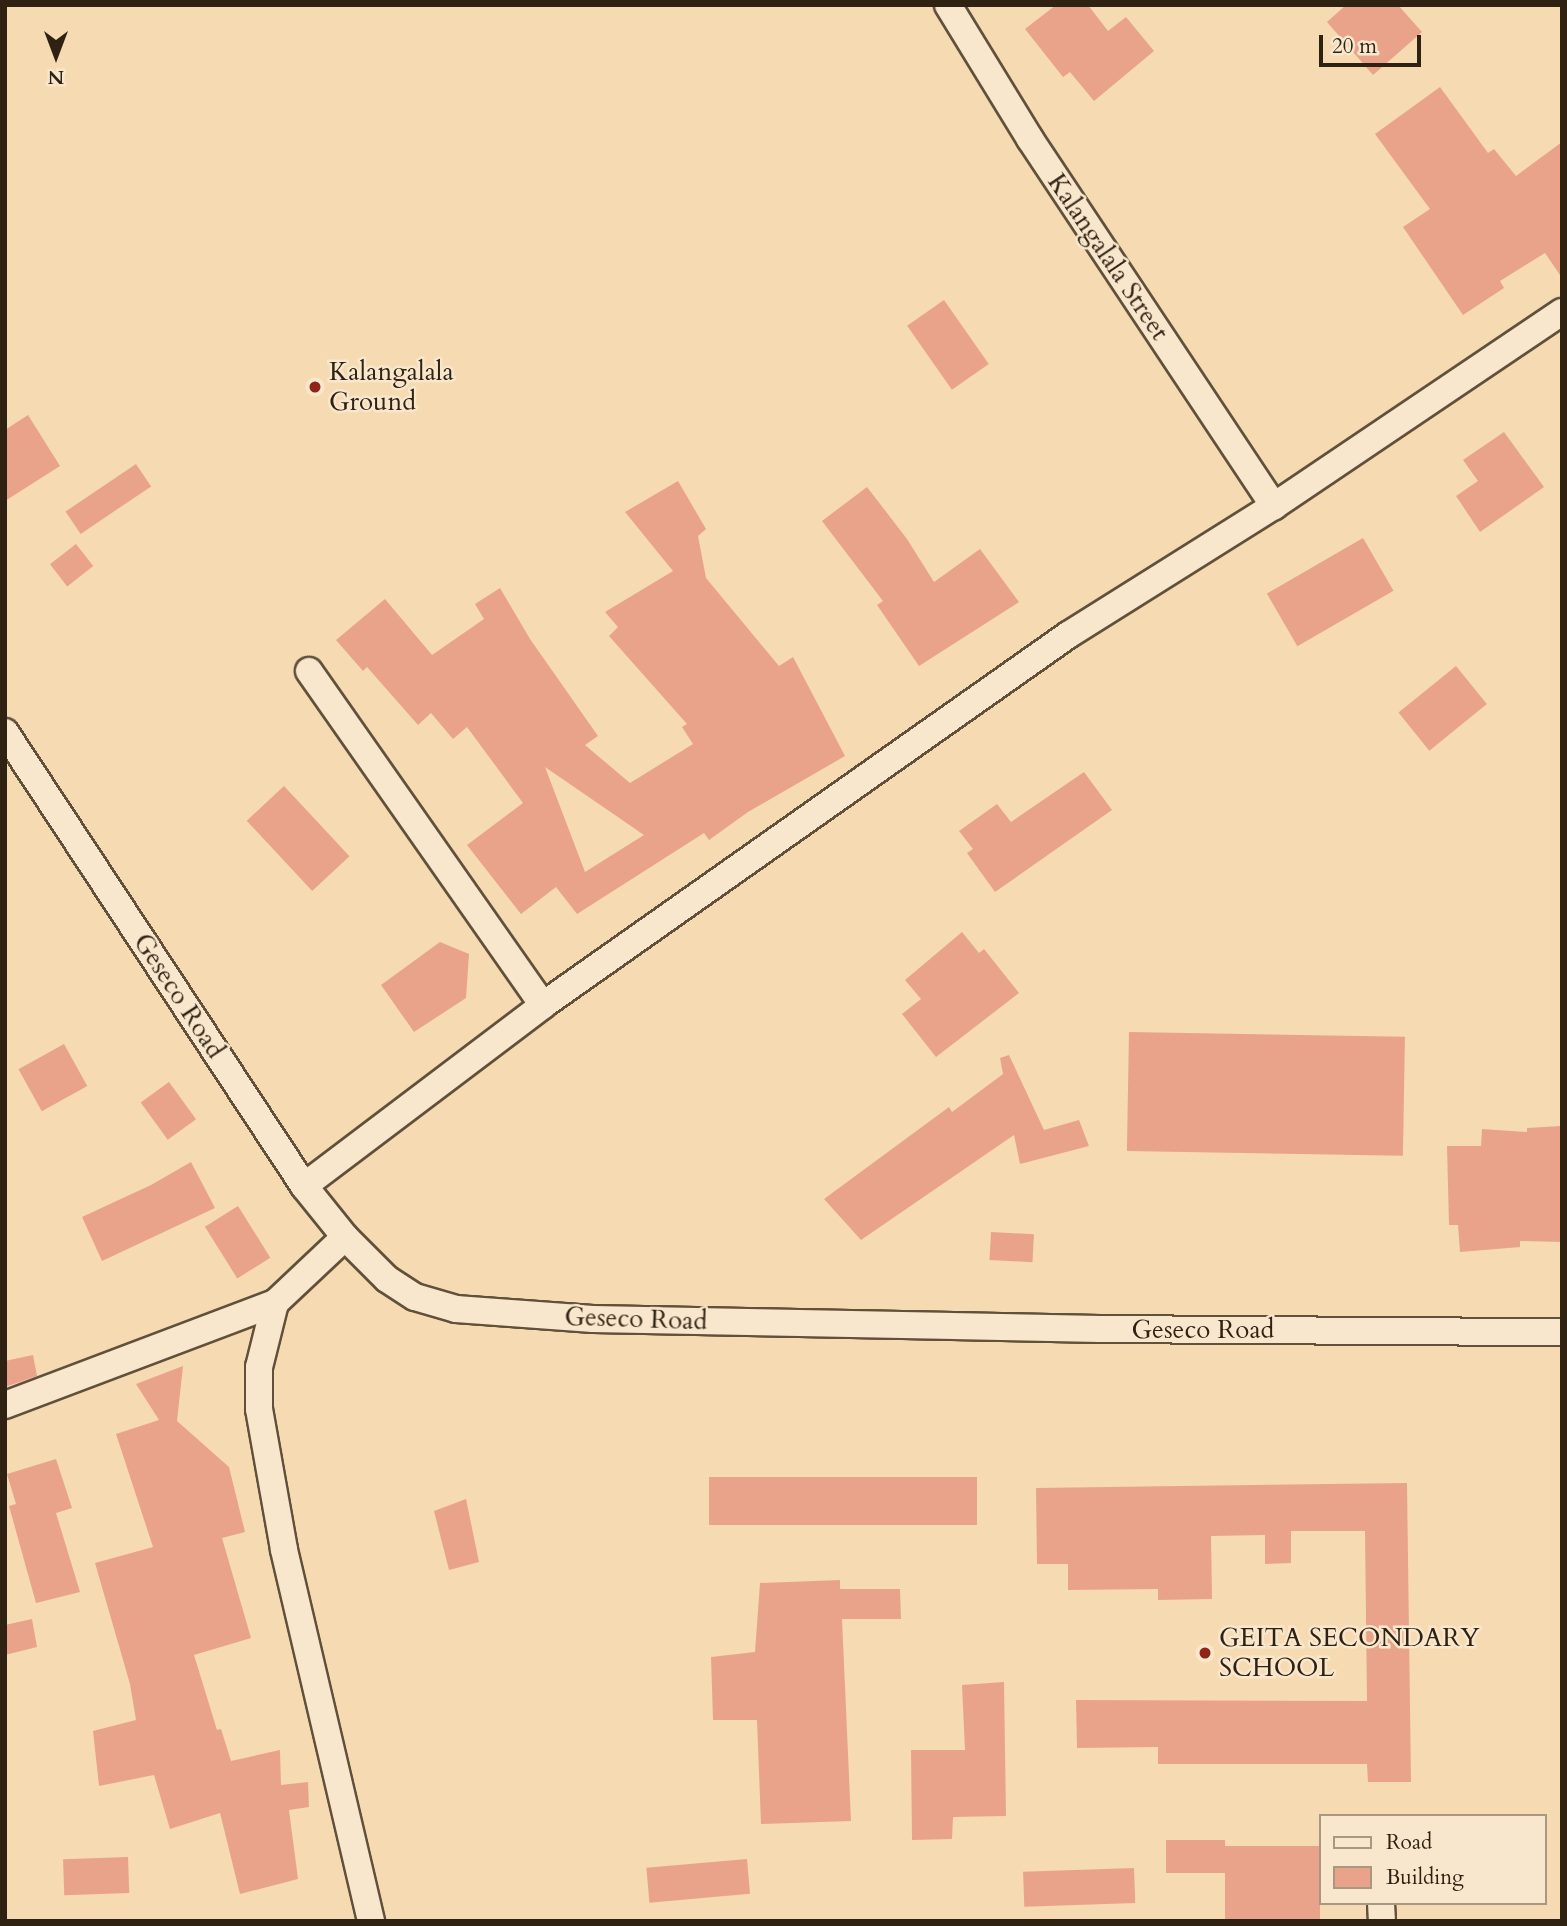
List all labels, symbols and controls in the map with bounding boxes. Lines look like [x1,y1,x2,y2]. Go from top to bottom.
north arrow [21,21,91,91]
scale bar [1322,21,1424,65]
text: 20 m [1332,32,1377,61]
text: N [48,64,64,90]
street label: Kalangalala Street [1041,168,1175,346]
place label: Kalangalala Ground [329,356,454,418]
marker: Kalangalala Ground [307,379,323,395]
street label: Geseco Road [127,928,231,1064]
street label: Geseco Road [564,1301,708,1337]
street label: Geseco Road [1132,1314,1274,1346]
place label: GEITA SECONDARY SCHOOL [1219,1622,1480,1684]
marker: GEITA SECONDARY SCHOOL [1197,1645,1213,1661]
legend [1318,1814,1546,1905]
text: Road [1386,1828,1432,1857]
text: Building [1386,1863,1464,1892]

